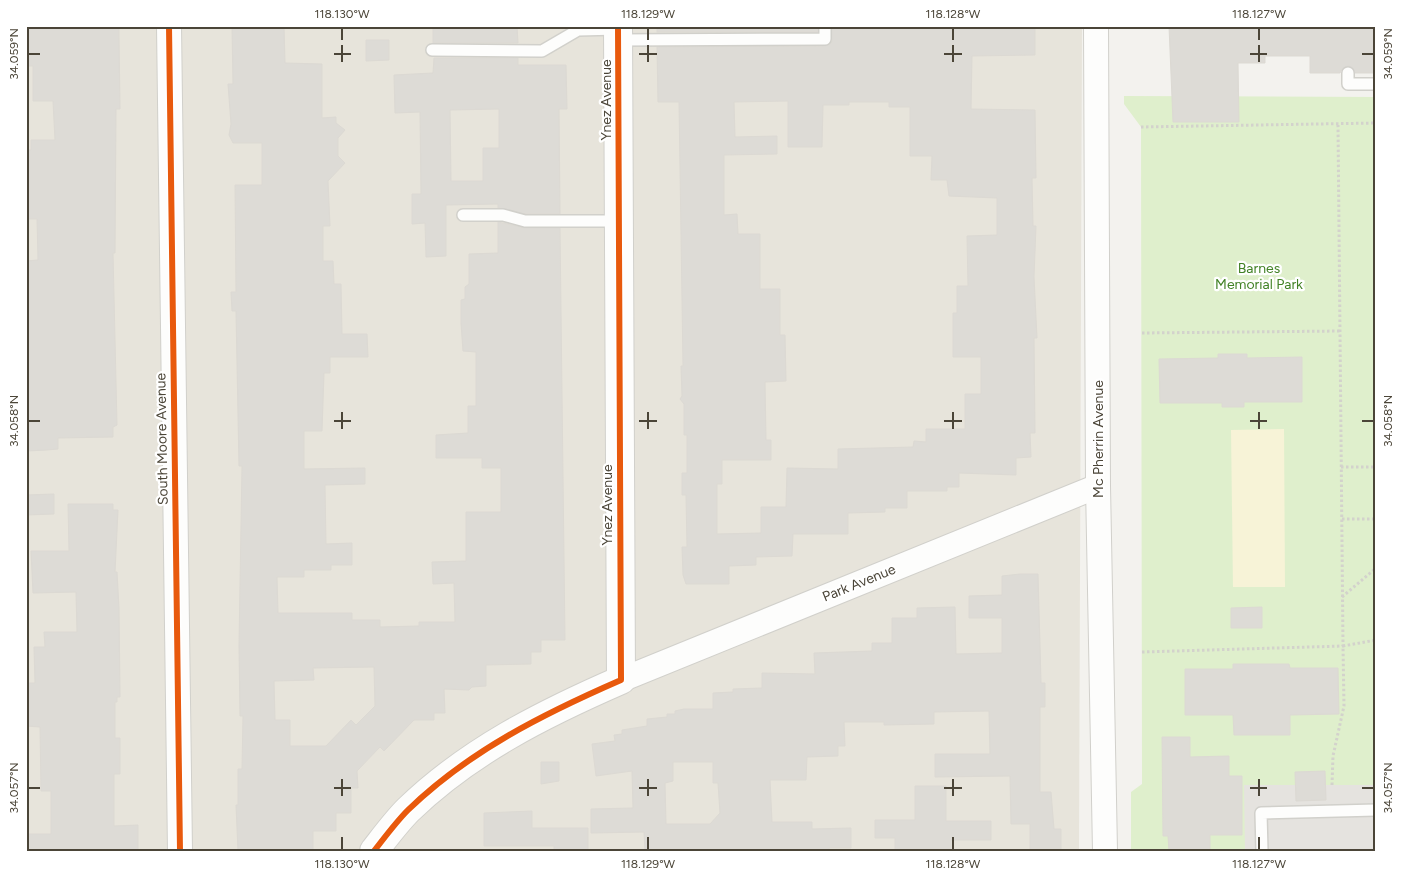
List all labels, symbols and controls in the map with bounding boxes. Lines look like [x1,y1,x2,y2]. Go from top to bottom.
text: 118.130°W [315,7,370,21]
text: 118.129°W [621,7,676,21]
text: 118.128°W [926,7,981,21]
text: 118.127°W [1232,7,1286,21]
text: 34.059°N [7,28,21,80]
text: 34.059°N [1381,28,1395,80]
street label: Ynez Avenue [598,59,615,141]
park label: Barnes Memorial Park [1215,260,1303,293]
street label: South Moore Avenue [152,372,172,505]
street label: Mc Pherrin Avenue [1090,380,1107,498]
text: 34.058°N [7,395,21,447]
text: 34.058°N [1381,395,1395,447]
street label: Ynez Avenue [599,464,616,546]
street label: Park Avenue [820,560,898,605]
text: 34.057°N [7,762,21,814]
text: 34.057°N [1381,762,1395,814]
text: 118.130°W [315,857,370,871]
text: 118.129°W [621,857,676,871]
text: 118.128°W [926,857,981,871]
text: 118.127°W [1232,857,1286,871]

